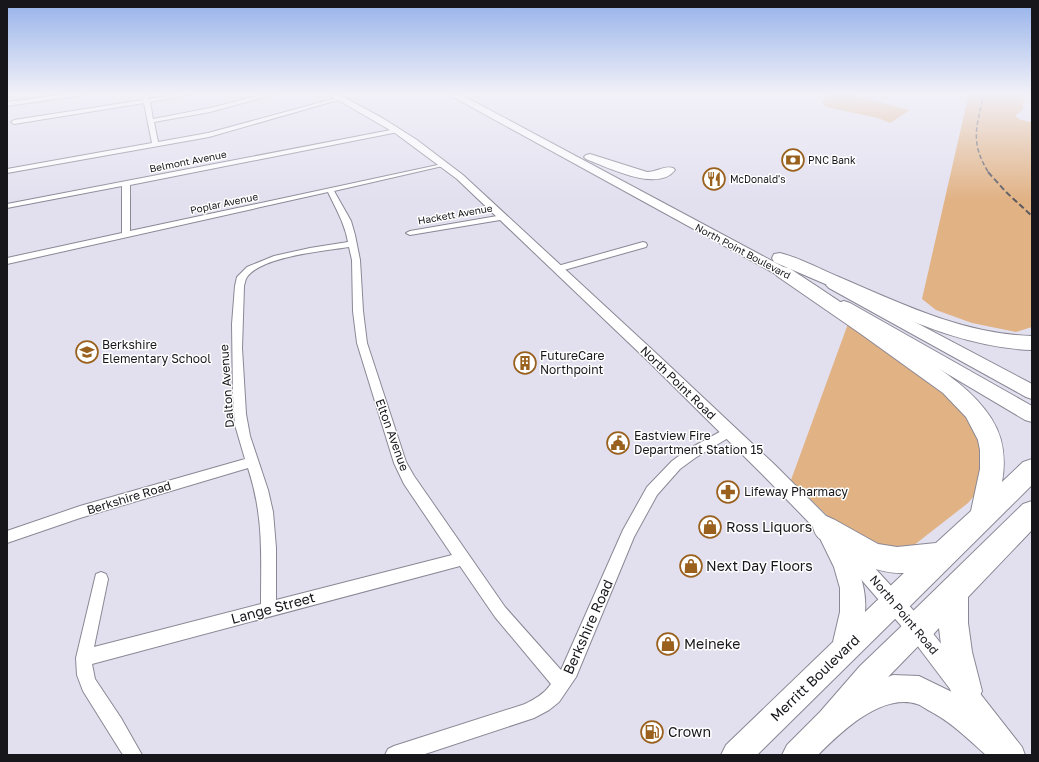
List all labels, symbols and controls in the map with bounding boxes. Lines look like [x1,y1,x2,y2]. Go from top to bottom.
bank icon: PNC Bank [780,147,806,173]
street label: Belmont Avenue [148,148,228,174]
place label: PNC Bank [808,154,856,166]
restaurant icon: McDonald's [701,166,727,192]
place label: McDonald's [730,173,786,185]
street label: Poplar Avenue [189,190,259,216]
street label: Hackett Avenue [417,201,493,226]
street label: North Point Boulevard [693,221,793,281]
place label: Berkshire Elementary School [102,337,211,366]
school or university icon: Berkshire Elementary School [74,339,100,365]
street label: North Point Road [638,343,719,422]
street label: Dalton Avenue [216,344,237,428]
place label: FutureCare Northpoint [540,348,604,377]
building icon: FutureCare Northpoint [512,350,538,376]
street label: Elton Avenue [372,397,412,473]
place label: Eastview Fire Department Station 15 [634,428,763,457]
public building icon: Eastview Fire Department Station 15 [605,430,631,456]
street label: Berkshire Road [85,478,173,517]
pharmacy icon: Lifeway Pharmacy [715,479,741,505]
place label: Lifeway Pharmacy [744,484,848,499]
shop icon: Ross Liquors [697,514,723,540]
place label: Ross Liquors [726,518,812,535]
shop icon: Next Day Floors [678,553,704,579]
place label: Next Day Floors [706,557,813,574]
street label: North Point Road [867,572,942,657]
street label: Berkshire Road [559,577,616,677]
street label: Lange Street [229,588,317,627]
shop icon: Meineke [655,631,681,657]
street label: Merritt Boulevard [767,631,863,724]
place label: Meineke [684,635,740,652]
fuel station icon: Crown [639,719,665,745]
place label: Crown [668,723,711,740]

